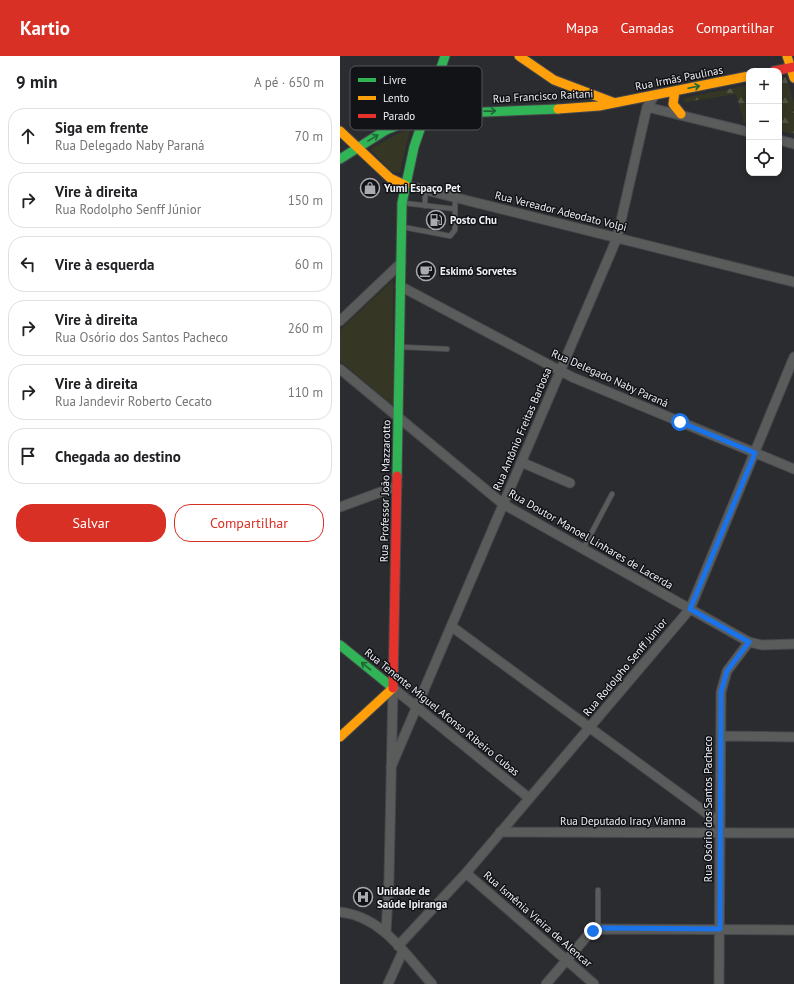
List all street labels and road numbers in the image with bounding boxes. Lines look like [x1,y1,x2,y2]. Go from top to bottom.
street label: Rua Irmãs Paulinas [634,63,724,93]
street label: Rua Francisco Raitani [492,86,594,106]
street label: Rua Vereador Adeodato Volpi [494,188,628,234]
street label: Rua Delegado Naby Paraná [549,346,671,410]
street label: Rua Antônio Freitas Barbosa [490,365,554,493]
street label: Rua Professor João Mazzarotto [377,420,393,562]
street label: Rua Doutor Manoel Linhares de Lacerda [506,486,676,592]
street label: Rua Rodolpho Senff Júnior [580,615,670,719]
street label: Rua Tenente Miguel Afonso Ribeiro Cubas [362,645,523,779]
street label: Rua Osório dos Santos Pacheco [701,736,715,882]
street label: Rua Deputado Iracy Vianna [560,814,686,828]
street label: Rua Ismênia Vieira de Alencar [481,868,595,970]

